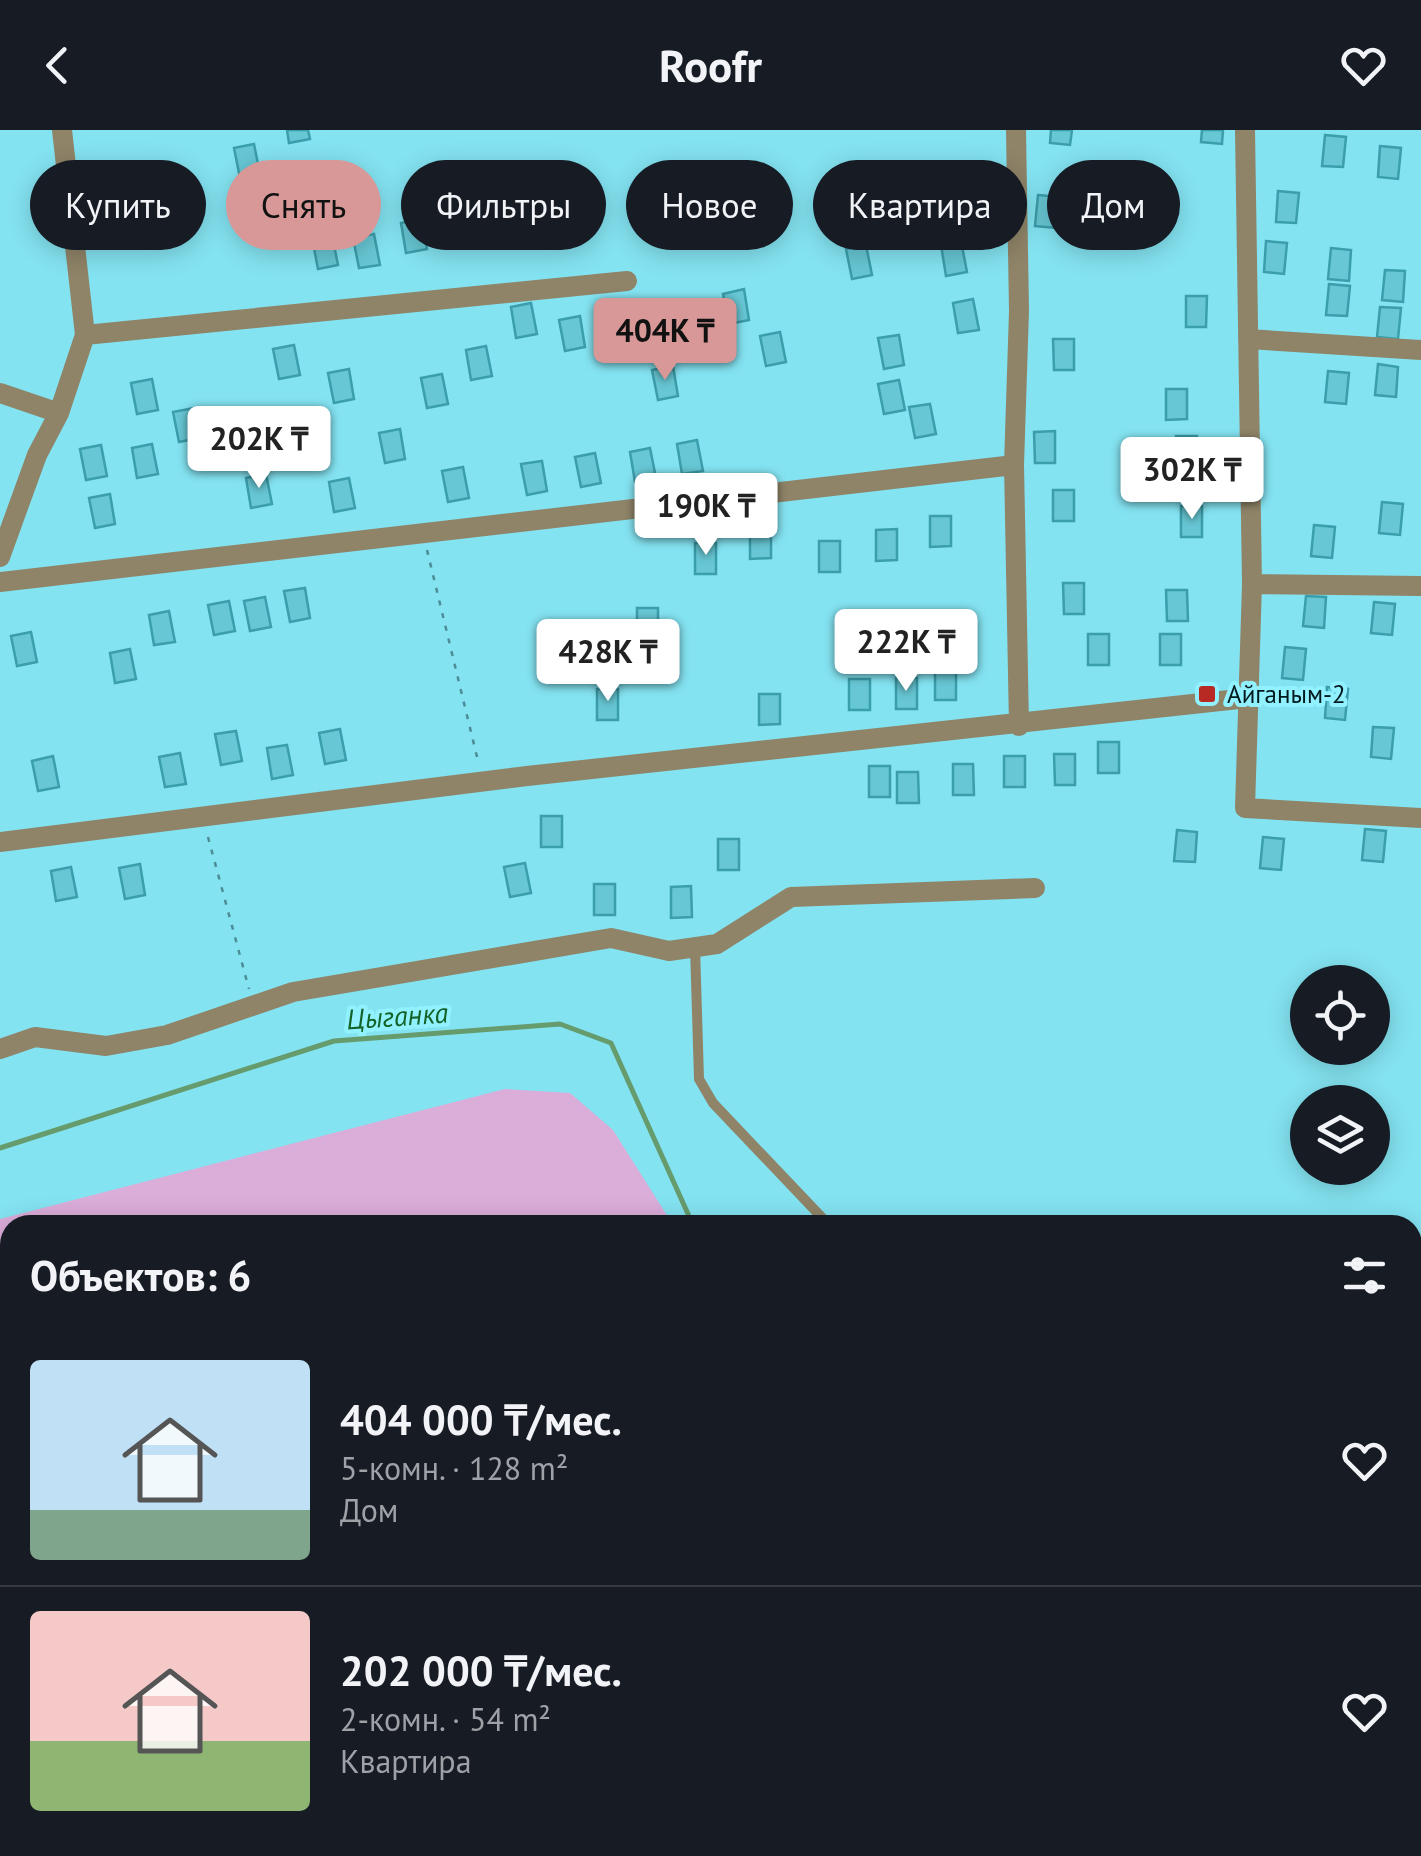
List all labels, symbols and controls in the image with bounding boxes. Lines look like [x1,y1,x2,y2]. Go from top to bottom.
text: Roofr [659,36,762,94]
icon: back [30,38,85,93]
icon: heart [1336,38,1391,93]
chip: Купить [30,160,206,250]
chip: Снять [226,160,381,250]
chip: Фильтры [401,160,606,250]
chip: Новое [626,160,793,250]
chip: Квартира [813,160,1027,250]
chip: Дом [1047,160,1180,250]
pin: 404K ₸ [584,298,746,383]
text: 404K ₸ [616,309,714,351]
pin: 202K ₸ [178,406,340,491]
text: 202K ₸ [210,417,308,459]
pin: 302K ₸ [1111,437,1273,522]
text: 302K ₸ [1143,448,1241,490]
pin: 190K ₸ [625,473,787,558]
text: 190K ₸ [657,484,755,526]
pin: 222K ₸ [825,609,987,694]
pin: 428K ₸ [527,619,689,704]
text: 222K ₸ [857,620,955,662]
text: 428K ₸ [559,630,657,672]
place label: Айганым-2 [1227,678,1346,710]
marker: Айганым-2 [1196,683,1218,705]
map controls [1290,965,1390,1185]
button: locate [1290,965,1390,1065]
water label: Цыганка [345,993,449,1038]
button: layers [1290,1085,1390,1185]
text: Объектов: 6 [30,1248,251,1303]
icon: filters [1337,1248,1392,1303]
text: 404 000 ₸/мес. [340,1392,622,1447]
icon: home [110,1400,230,1520]
icon: heart [1337,1433,1392,1488]
text: 5-комн. · 128 m² [340,1447,568,1489]
text: Дом [340,1489,398,1531]
text: 202 000 ₸/мес. [340,1643,622,1698]
icon: home [110,1651,230,1771]
icon: heart [1337,1684,1392,1739]
text: 2-комн. · 54 m² [340,1698,551,1740]
text: Квартира [340,1740,472,1782]

